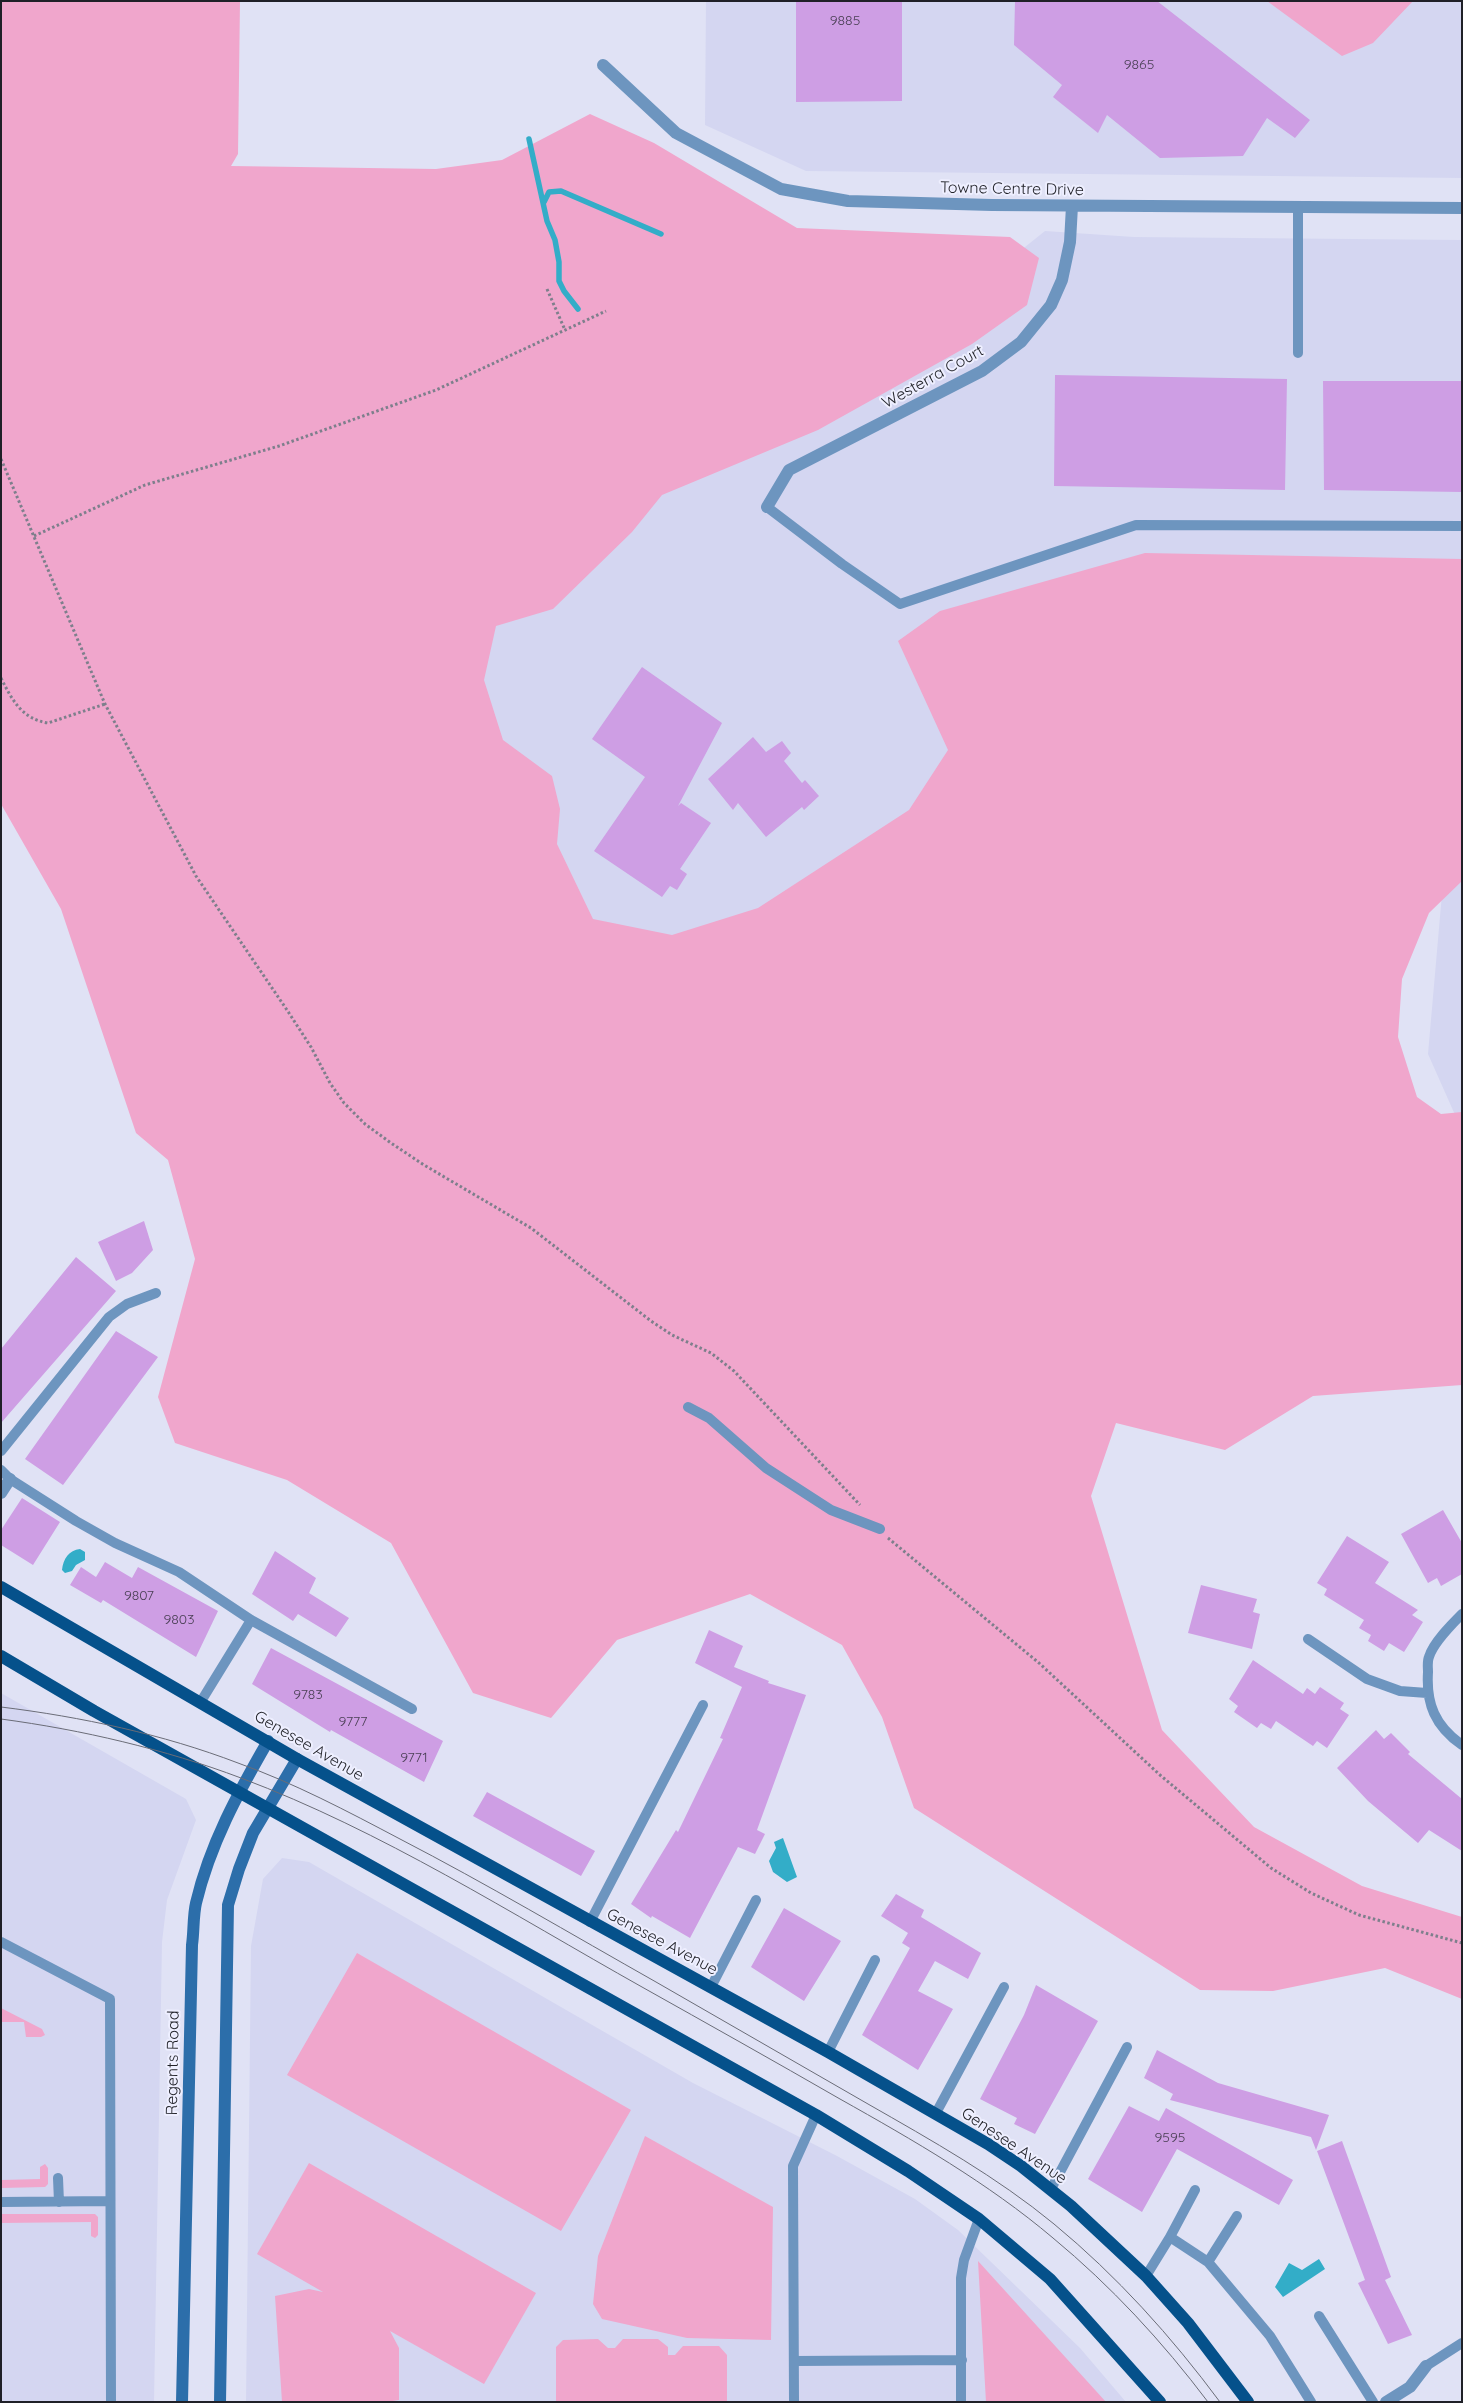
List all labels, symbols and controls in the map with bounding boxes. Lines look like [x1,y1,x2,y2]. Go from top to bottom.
house number: 9885 [830,13,860,29]
house number: 9865 [1124,57,1154,73]
street label: Towne Centre Drive [940,178,1084,200]
street label: Westerra Court [879,341,987,413]
house number: 9807 [124,1588,154,1604]
house number: 9803 [163,1612,195,1628]
house number: 9783 [293,1687,323,1703]
street label: Genesee Avenue [251,1707,367,1785]
house number: 9777 [339,1714,367,1730]
house number: 9771 [400,1750,428,1766]
street label: Genesee Avenue [603,1905,721,1979]
street label: Regents Road [162,2010,184,2116]
street label: Genesee Avenue [958,2104,1070,2188]
house number: 9595 [1155,2130,1185,2146]

